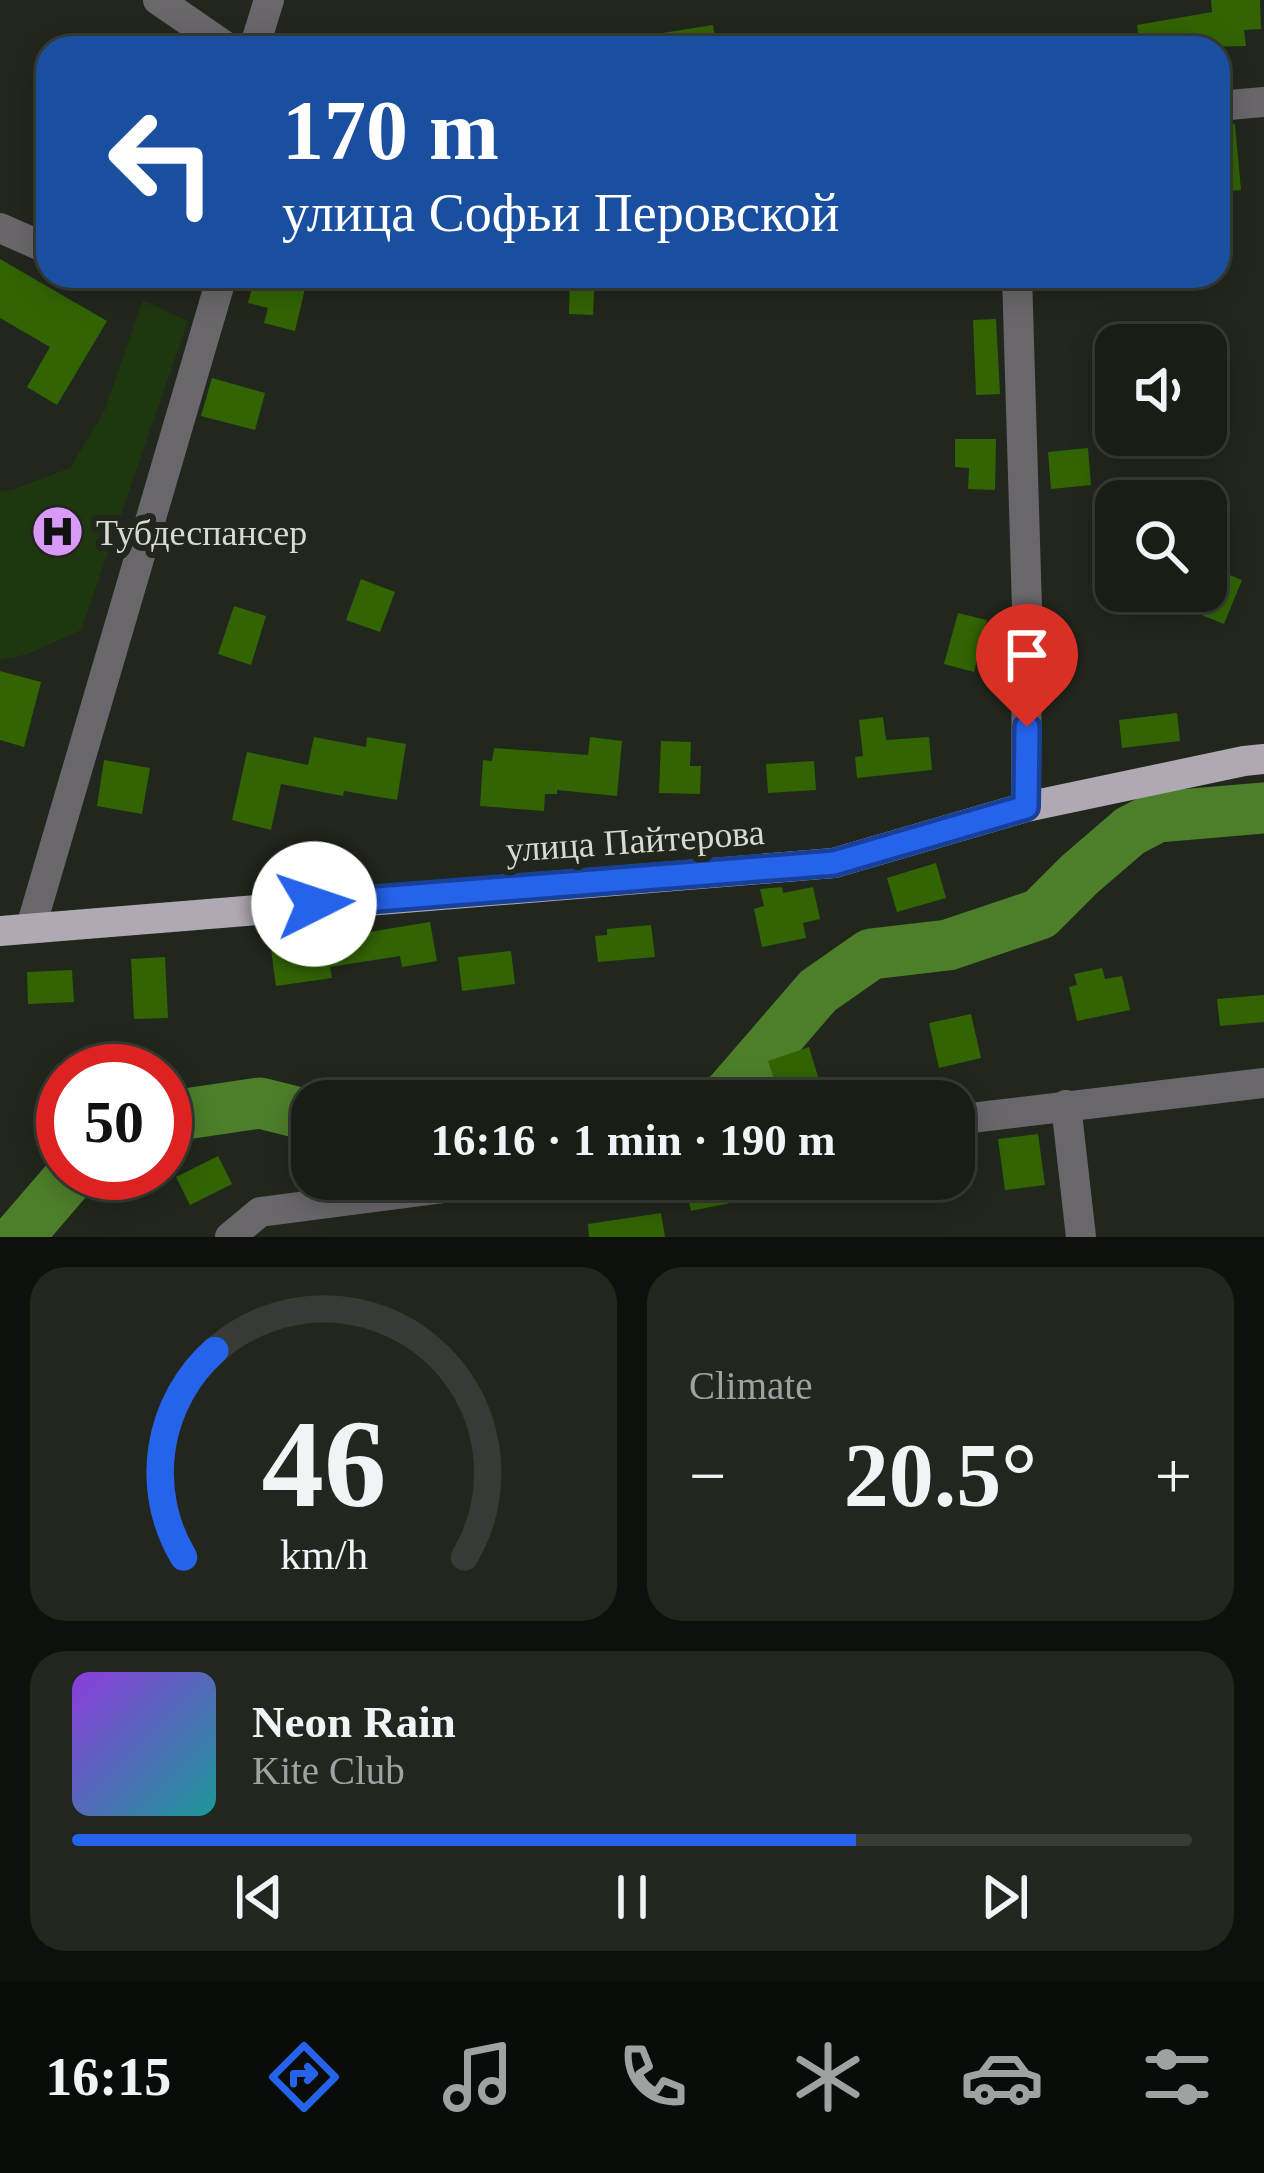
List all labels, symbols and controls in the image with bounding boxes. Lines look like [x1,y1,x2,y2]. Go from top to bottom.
icon: left [84,84,240,240]
text: 170 m [282,84,499,177]
text: улица Софьи Перовской [282,183,839,243]
map controls [1095,324,1227,612]
button: sound [1095,324,1227,456]
button: search [1095,480,1227,612]
hospital icon: Тубдеспансер [29,504,85,560]
place label: Тубдеспансер [96,513,307,553]
pin [976,604,1078,727]
icon: arrive [994,622,1060,688]
street label: улица Пайтерова [504,812,766,870]
position arrow [251,841,377,967]
speed limit sign: 50 [36,1044,192,1200]
text: 16:16 · 1 min · 190 m [431,1115,836,1165]
text: Climate [689,1364,812,1407]
text: 46 [261,1395,386,1533]
text: 20.5° [844,1426,1037,1525]
text: − [689,1439,726,1512]
text: + [1155,1439,1192,1512]
text: km/h [279,1531,368,1578]
text: Neon Rain [252,1697,456,1747]
text: Kite Club [252,1749,405,1792]
icon: previous [226,1864,292,1930]
icon: pause [599,1864,665,1930]
icon: next [972,1864,1038,1930]
icon: directions [262,2035,346,2119]
icon: music [436,2035,520,2119]
icon: phone [611,2035,695,2119]
icon: climate [786,2035,870,2119]
icon: car [960,2035,1044,2119]
icon: filters [1135,2035,1219,2119]
text: 16:15 [45,2047,171,2107]

